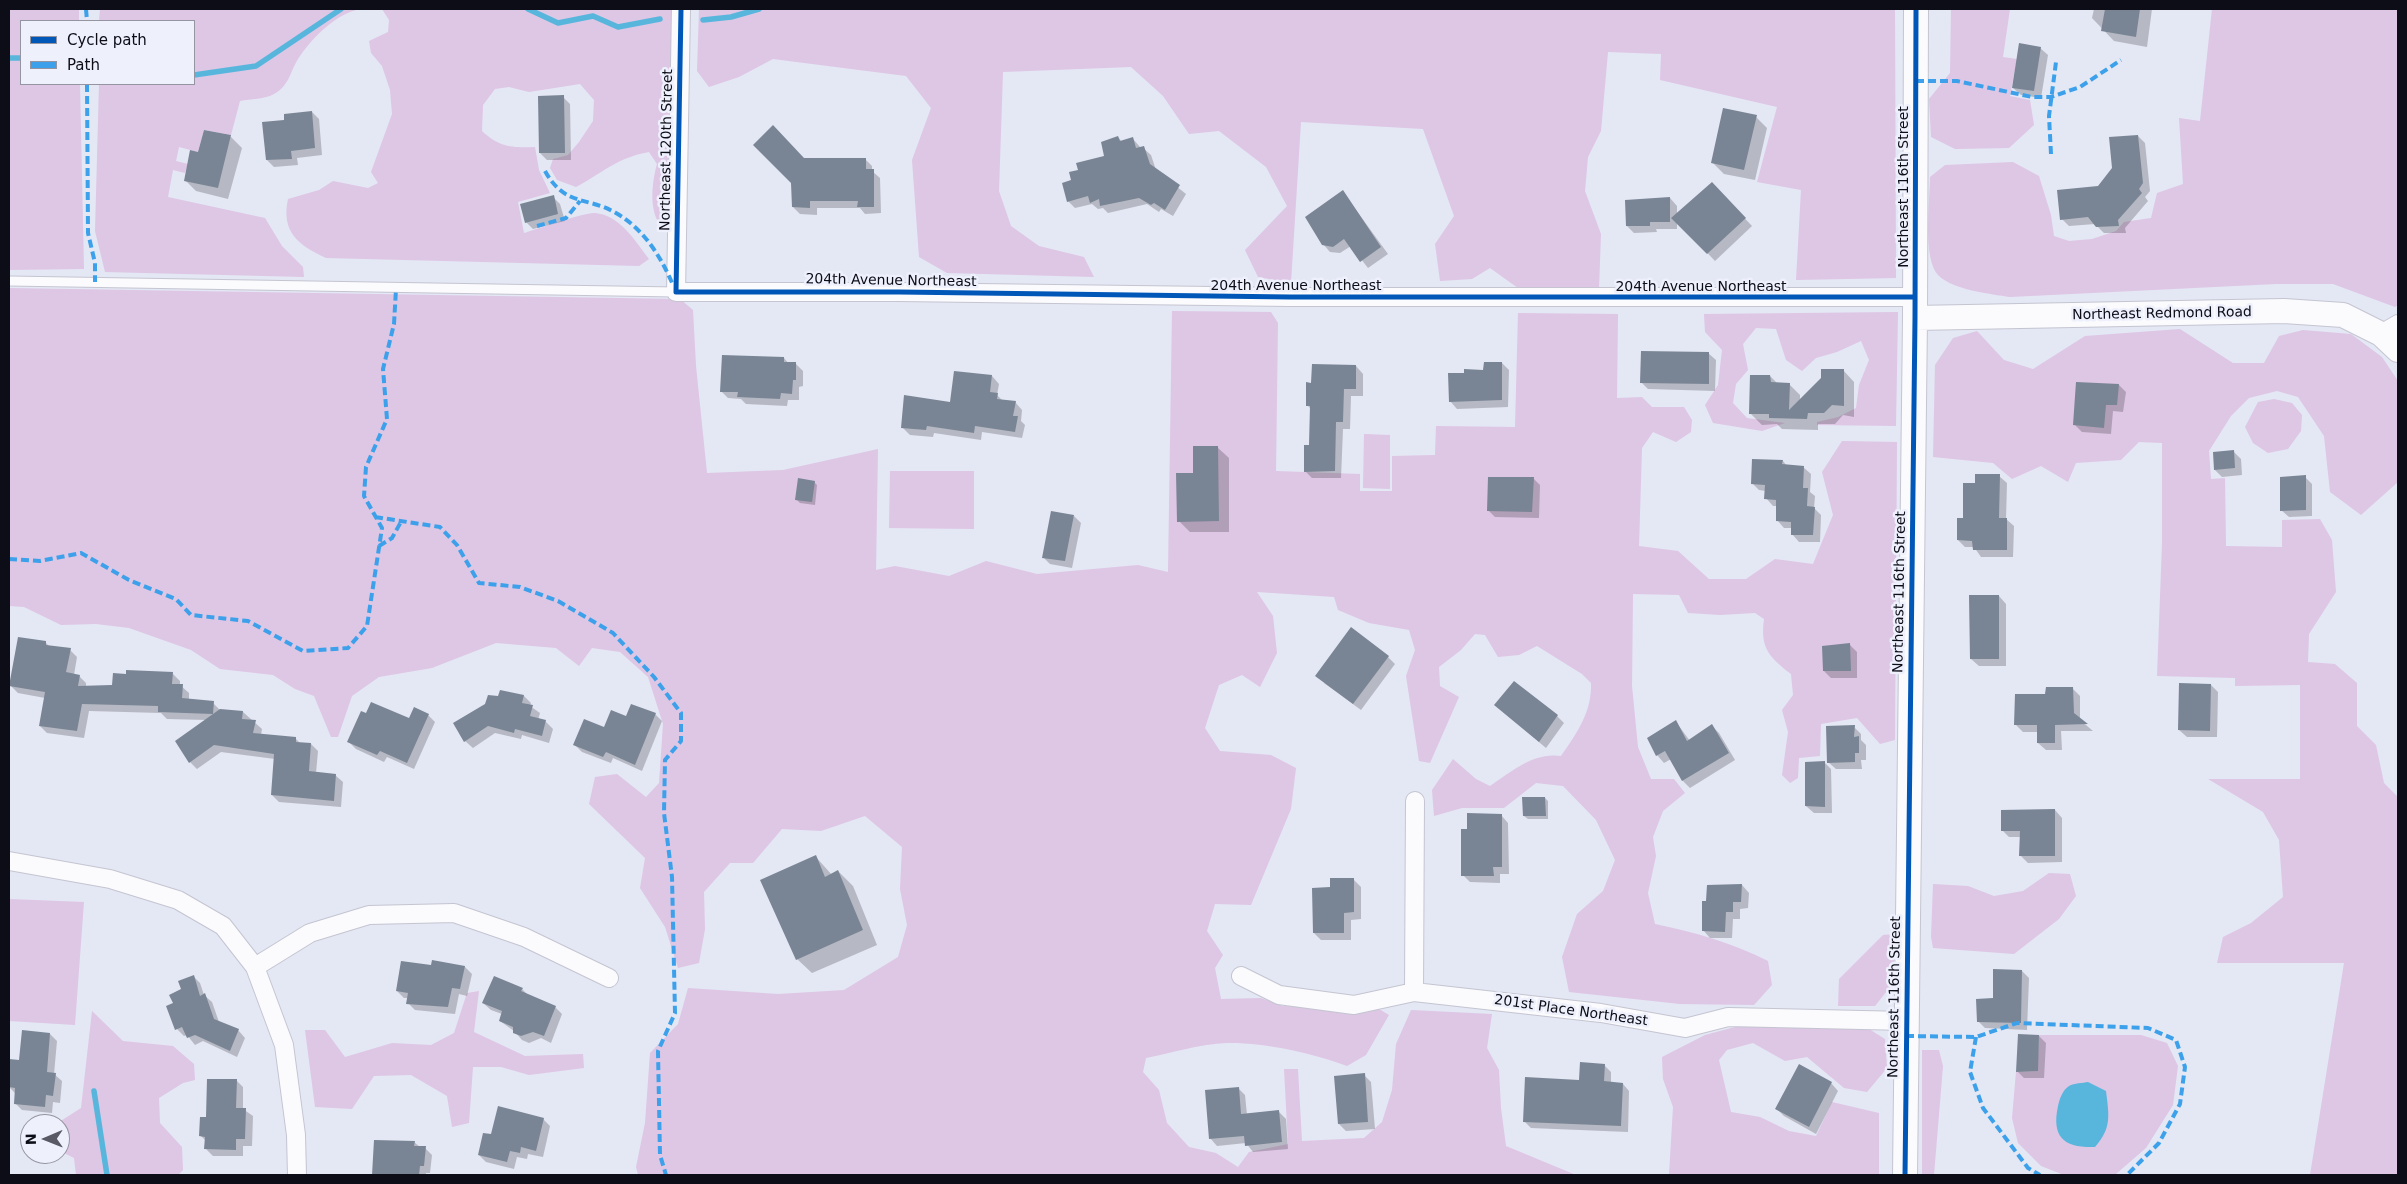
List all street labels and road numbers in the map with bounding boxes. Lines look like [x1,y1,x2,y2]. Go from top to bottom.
street label: Northeast 120th Street [657,69,677,231]
street label: Northeast 116th Street [1896,106,1912,268]
street label: 204th Avenue Northeast [805,271,977,291]
street label: 204th Avenue Northeast [1210,278,1382,294]
street label: 204th Avenue Northeast [1615,279,1787,295]
street label: Northeast Redmond Road [2072,304,2252,324]
street label: Northeast 116th Street [1890,511,1910,673]
street label: Northeast 116th Street [1885,916,1905,1078]
street label: 201st Place Northeast [1493,992,1649,1030]

